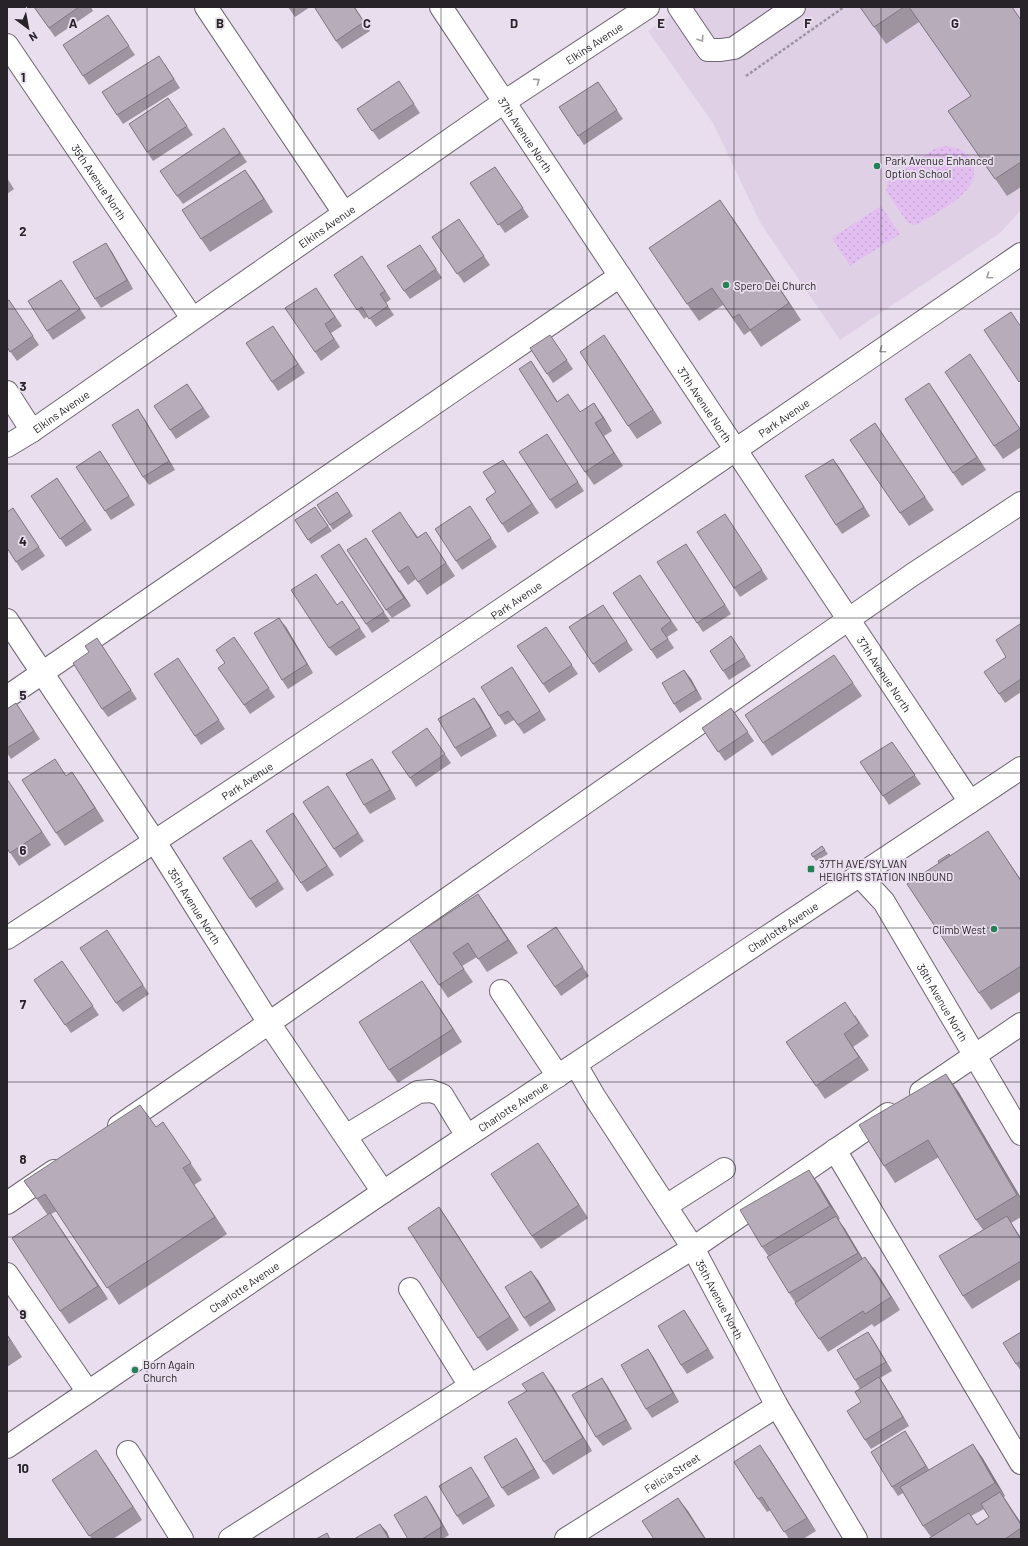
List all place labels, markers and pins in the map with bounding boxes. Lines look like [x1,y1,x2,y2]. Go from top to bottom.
place label: Park Avenue Enhanced Option School [885,154,994,180]
marker: Park Avenue Enhanced Option School [872,161,882,171]
place label: Spero Dei Church [734,279,816,292]
marker: Spero Dei Church [721,280,731,290]
place label: 37TH AVE/SYLVAN HEIGHTS STATION INBOUND [819,857,953,883]
marker: 37TH AVE/SYLVAN HEIGHTS STATION INBOUND [806,864,816,874]
place label: Climb West [933,923,986,936]
marker: Climb West [989,924,999,934]
place label: Born Again Church [143,1358,195,1384]
marker: Born Again Church [130,1365,140,1375]

